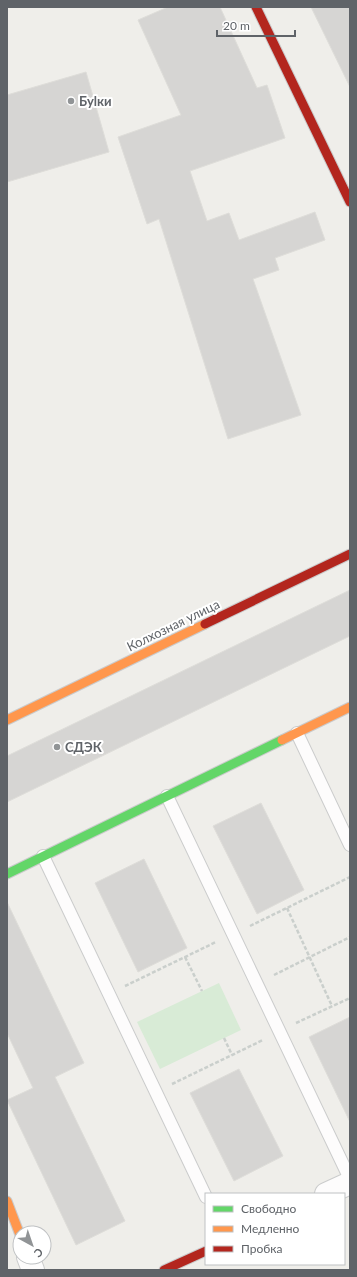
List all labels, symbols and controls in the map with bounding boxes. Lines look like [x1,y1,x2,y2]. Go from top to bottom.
scale bar [217,12,295,38]
text: 20 m [223,18,250,33]
place label: Буlки [79,93,112,109]
marker: Буlки [66,96,76,106]
street label: Колхозная улица [124,596,222,654]
place label: СДЭК [65,739,103,755]
marker: СДЭК [52,742,62,752]
legend [205,1193,345,1265]
text: Свободно [241,1201,297,1216]
text: Медленно [241,1221,300,1236]
north arrow [12,1225,52,1265]
text: Пробка [241,1241,282,1256]
text: С [31,1246,46,1261]

